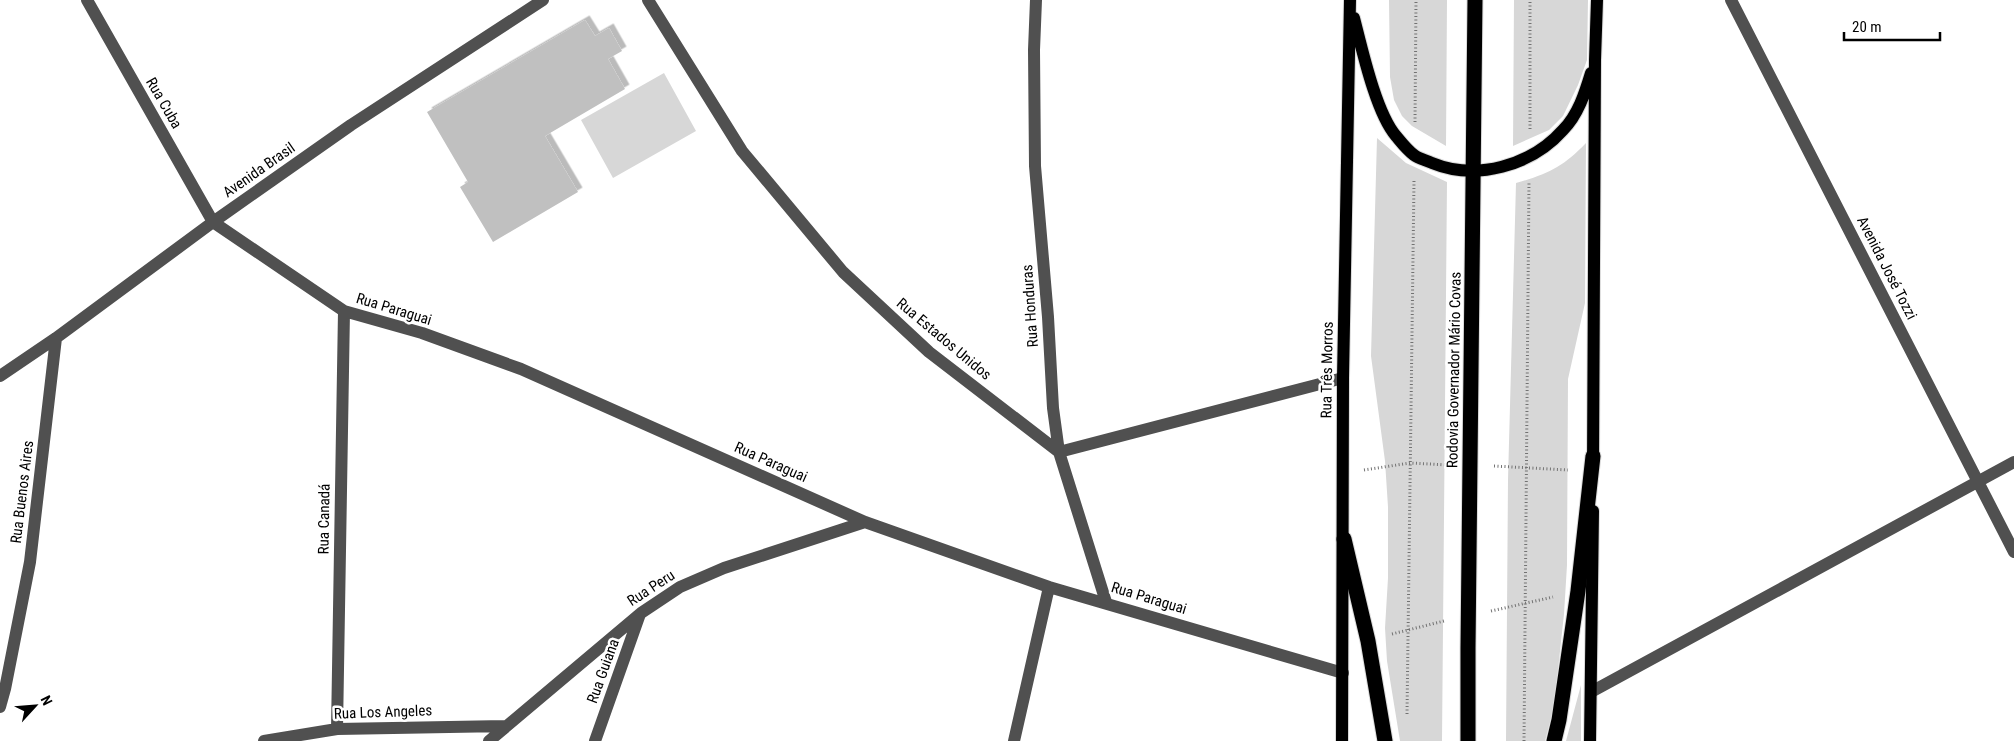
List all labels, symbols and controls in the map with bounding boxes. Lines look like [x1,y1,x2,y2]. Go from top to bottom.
scale bar [1844,10,1940,42]
text: 20 m [1852,18,1882,36]
street label: Rua Cuba [142,74,186,132]
street label: Avenida Brasil [220,139,298,201]
street label: Avenida José Tozzi [1853,213,1921,323]
street label: Rua Honduras [1018,264,1042,348]
street label: Rodovia Governador Mário Covas [1443,272,1465,468]
street label: Rua Paraguai [354,289,434,329]
street label: Rua Estados Unidos [893,294,995,384]
street label: Rua Três Morros [1317,321,1337,419]
street label: Rua Paraguai [732,438,810,486]
street label: Rua Buenos Aires [7,439,37,545]
street label: Rua Canadá [314,484,334,554]
street label: Rua Peru [624,566,678,610]
street label: Rua Paraguai [1109,578,1189,618]
street label: Rua Guiana [583,636,623,706]
north arrow [10,681,60,731]
text: N [38,693,56,708]
street label: Rua Los Angeles [333,701,433,723]

